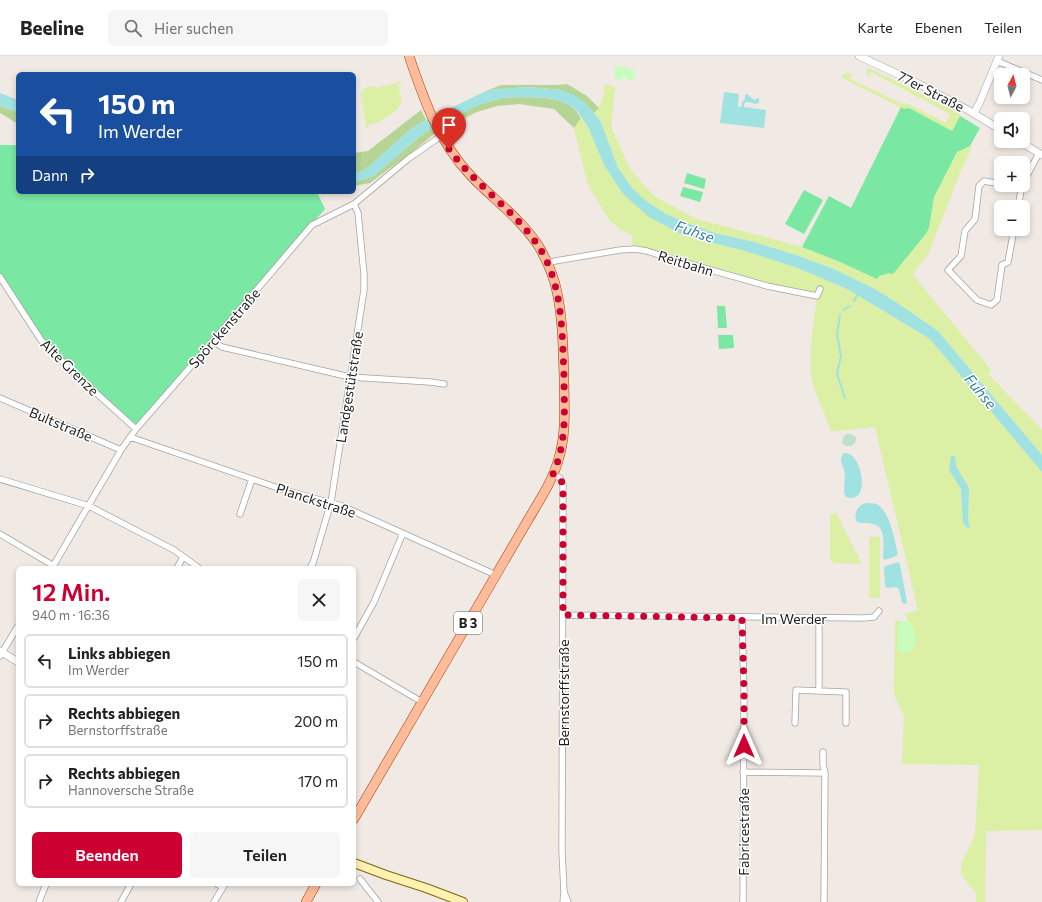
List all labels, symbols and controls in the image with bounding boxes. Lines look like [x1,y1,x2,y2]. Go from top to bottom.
search box [108,10,388,46]
text: Beeline [20,16,84,39]
icon: search [122,17,144,39]
text: Hier suchen [154,19,234,37]
text: Karte [857,19,893,36]
text: Ebenen [915,19,962,36]
text: Teilen [984,19,1022,36]
street label: 77er Straße [895,67,967,115]
north arrow [994,68,1030,104]
map controls [994,68,1030,236]
text: 150 m [98,86,175,120]
icon: left [32,88,84,140]
pin [432,108,466,149]
button: sound [994,112,1030,148]
icon: arrive [438,114,460,136]
text: Im Werder [98,120,183,142]
button: + [994,156,1030,192]
icon: right [76,164,98,186]
text: Dann [32,166,68,184]
button: − [994,200,1030,236]
water label: Fuhse [673,216,717,246]
street label: Reitbahn [656,246,716,280]
street label: Spörckenstraße [185,284,263,372]
street label: Landgestütstraße [332,330,366,444]
street label: Alte Grenze [37,335,103,399]
water label: Fuhse [961,370,1001,412]
street label: Bultstraße [27,403,95,445]
street label: Planckstraße [274,479,358,521]
text: 12 Min. [32,577,110,606]
button: close [298,579,340,621]
text: 940 m · 16:36 [32,607,110,623]
street label: Im Werder [761,610,827,627]
road number: B 3 [454,612,482,634]
street label: Bernstorffstraße [555,639,572,747]
text: Links abbiegen [68,644,170,662]
icon: left [34,650,56,672]
text: 150 m [297,652,338,670]
text: Im Werder [68,662,129,678]
text: Rechts abbiegen [68,704,180,722]
icon: right [34,710,56,732]
text: 200 m [294,712,338,730]
text: Bernstorffstraße [68,722,168,738]
position arrow [723,725,765,767]
text: Rechts abbiegen [68,764,180,782]
icon: right [34,770,56,792]
text: 170 m [298,772,338,790]
text: Hannoversche Straße [68,782,194,798]
street label: Fabricestraße [735,788,752,876]
button: Beenden [32,832,182,878]
button: Teilen [190,832,340,878]

